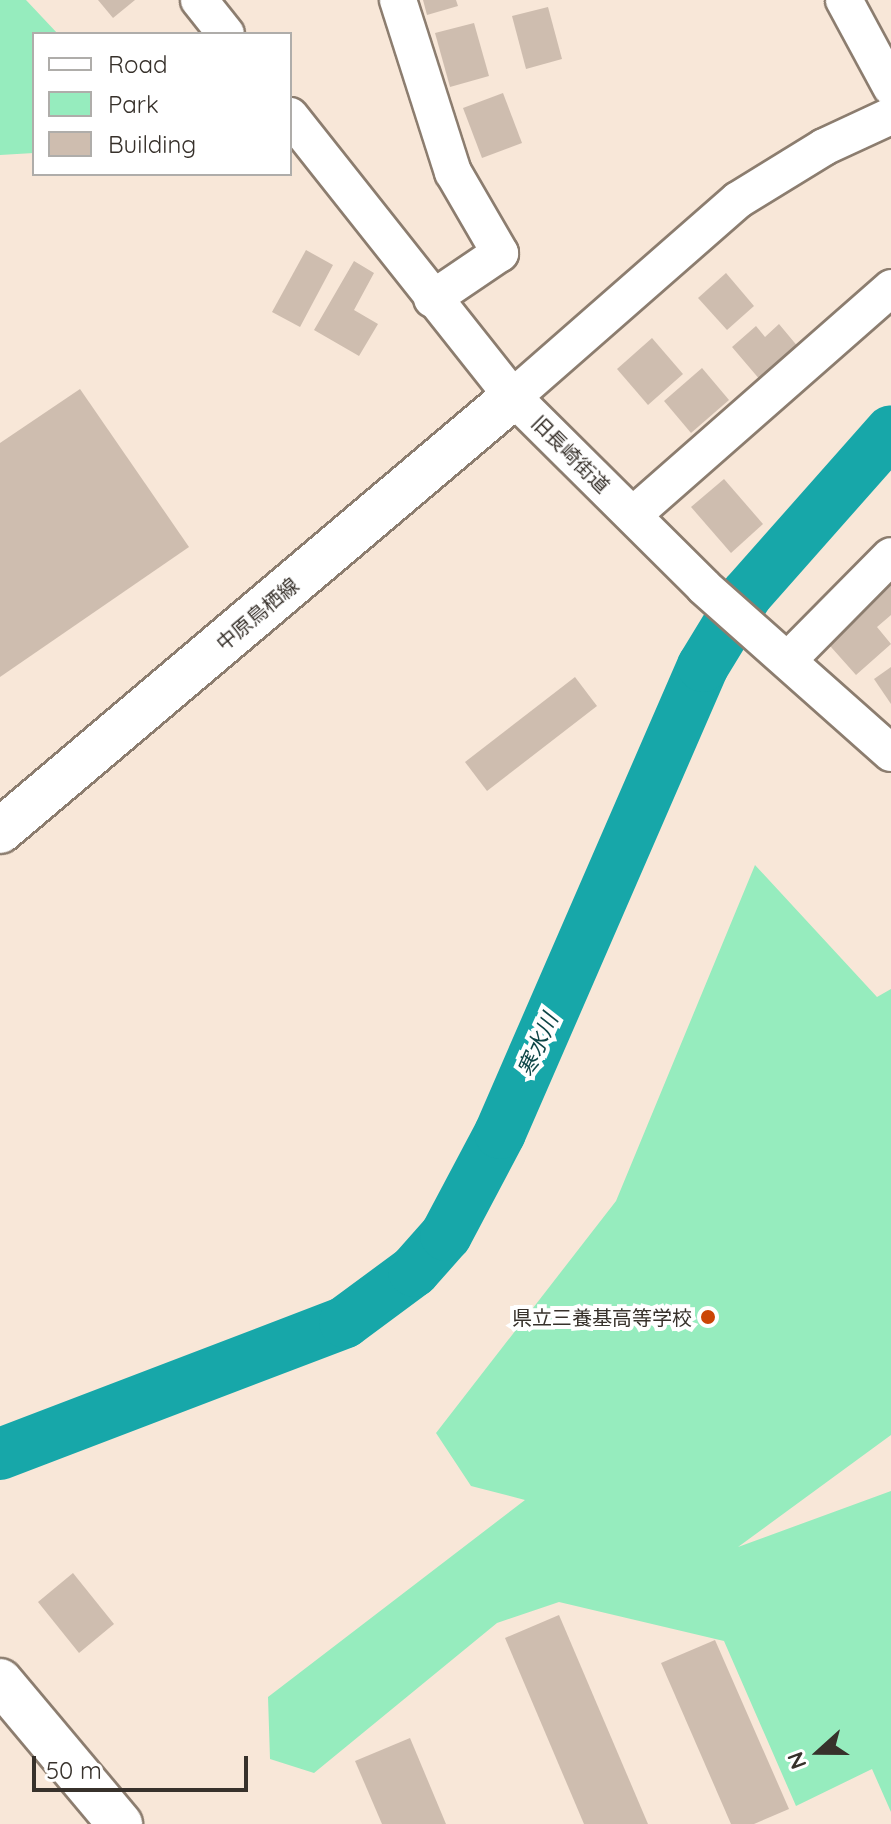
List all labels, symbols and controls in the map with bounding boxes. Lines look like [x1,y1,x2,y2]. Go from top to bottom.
legend [32,32,292,176]
text: Road [108,49,168,79]
text: Park [108,89,159,119]
text: Building [108,129,196,159]
street label: 旧長崎街道 [527,410,615,498]
street label: 中原鳥栖線 [211,573,303,655]
water label: 寒水川 [513,1009,563,1081]
place label: 県立三養基高等学校 [512,1305,692,1329]
marker: 県立三養基高等学校 [699,1308,717,1326]
north arrow [779,1712,859,1792]
scale bar [36,1740,252,1790]
text: N [781,1748,813,1773]
text: 50 m [46,1755,102,1785]

